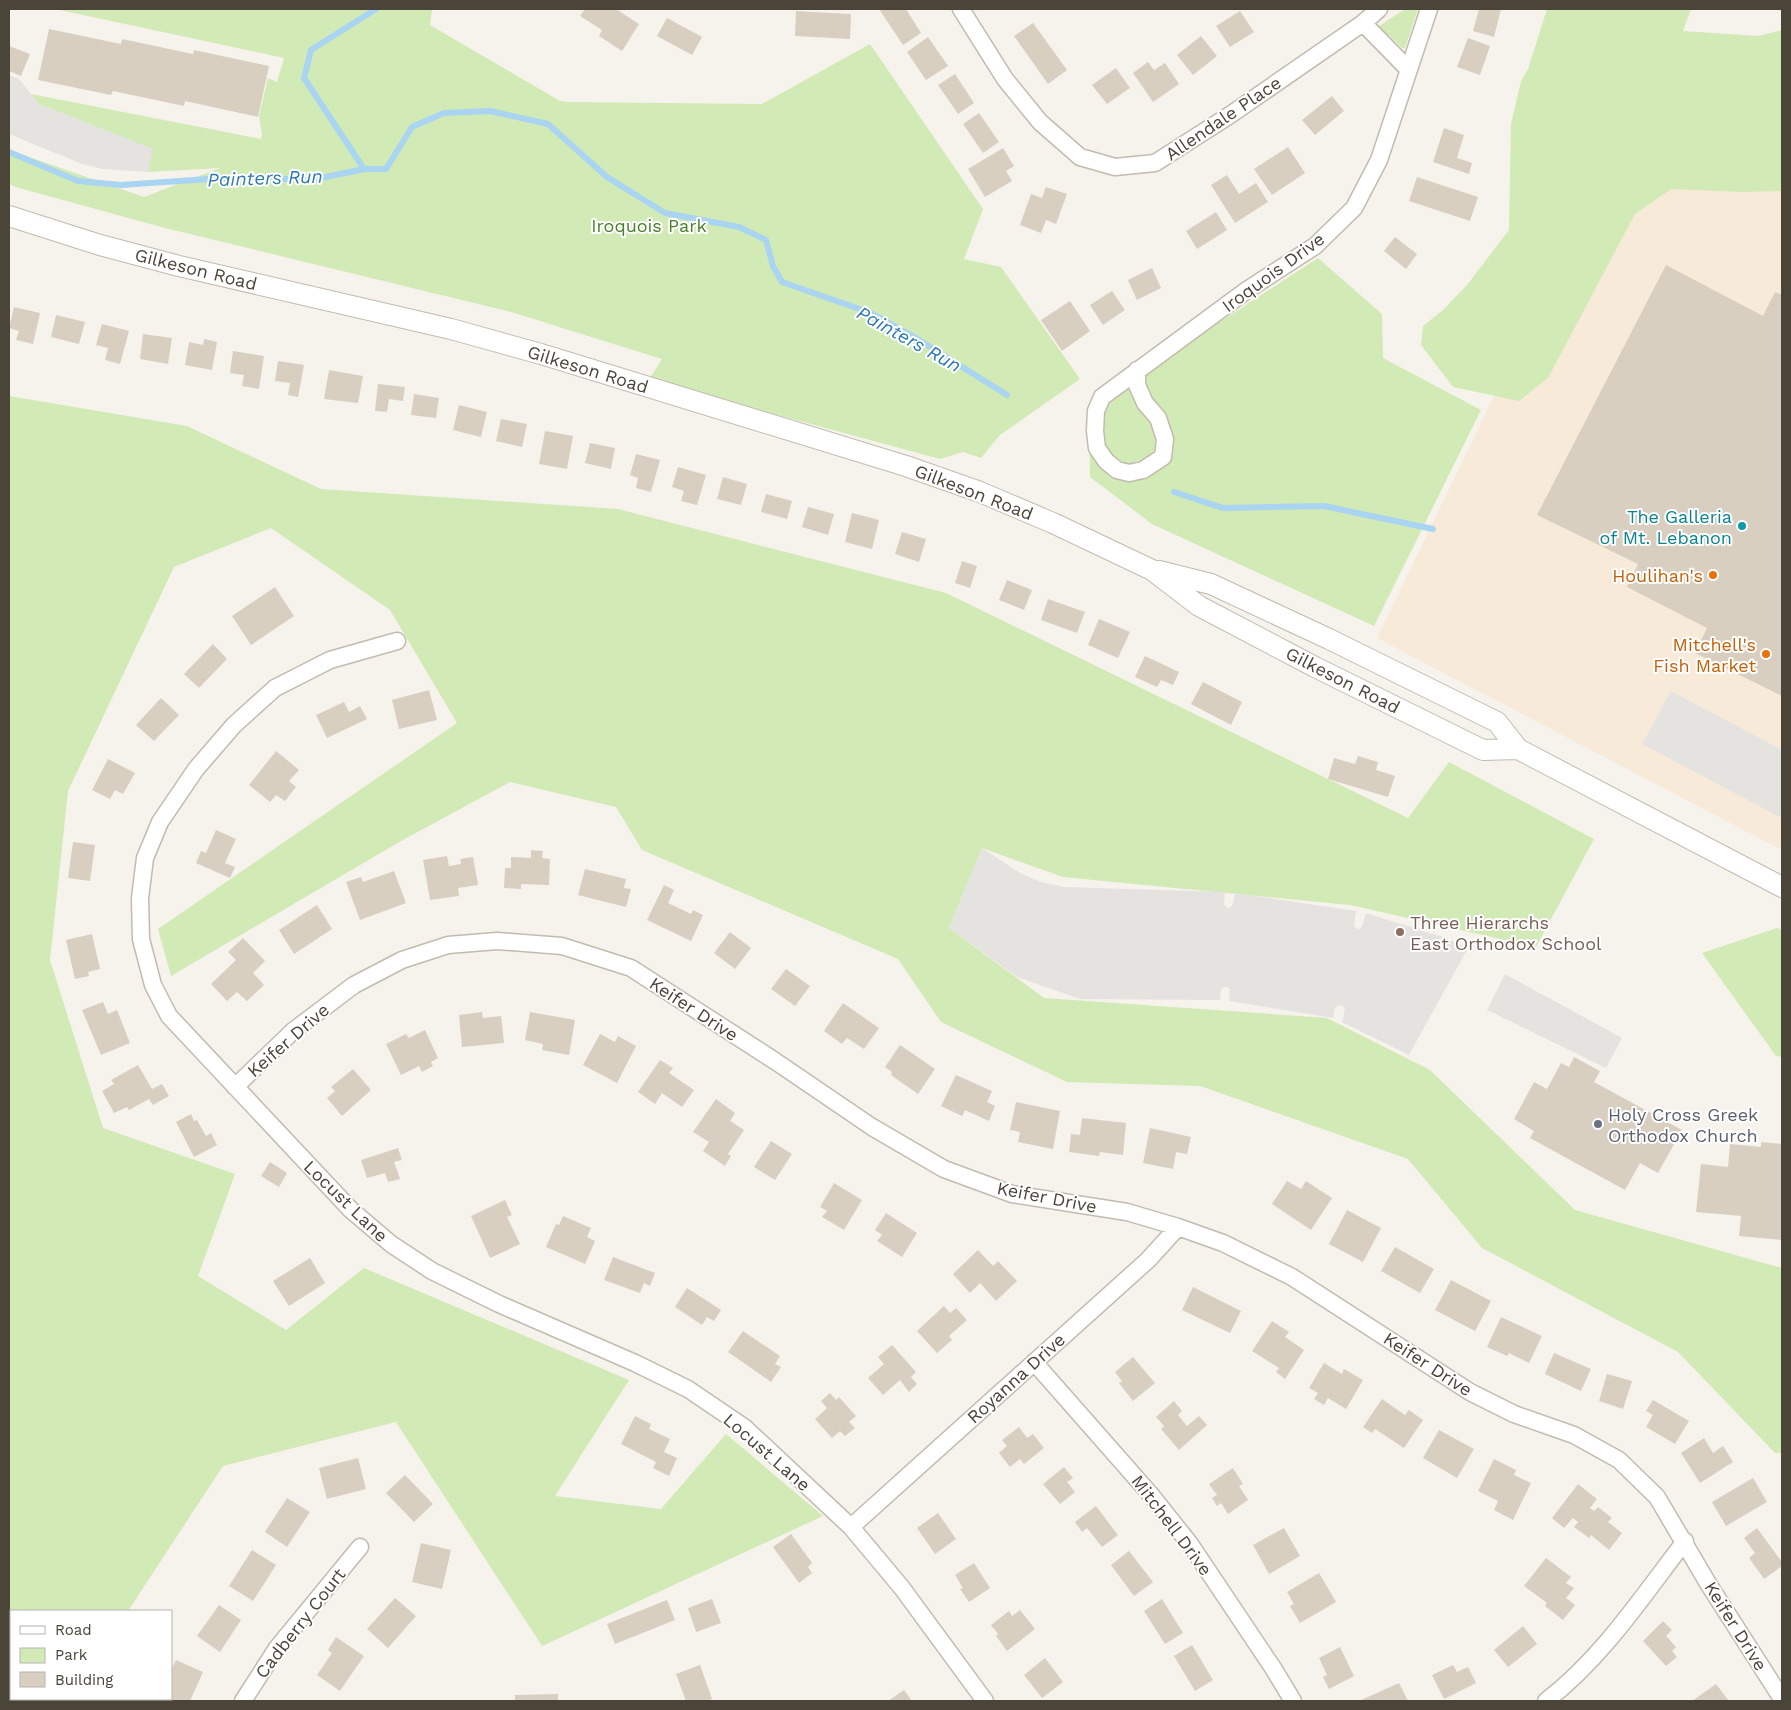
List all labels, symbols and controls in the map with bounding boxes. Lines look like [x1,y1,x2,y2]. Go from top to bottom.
street label: Allendale Place [1161,72,1285,164]
water label: Painters Run [207,164,323,192]
park label: Iroquois Park [591,215,707,236]
street label: Iroquois Drive [1218,228,1328,316]
street label: Gilkeson Road [133,244,259,294]
water label: Painters Run [853,301,965,377]
street label: Gilkeson Road [525,341,651,397]
street label: Gilkeson Road [912,460,1036,524]
place label: The Galleria of Mt. Lebanon [1600,506,1732,548]
marker: The Galleria of Mt. Lebanon [1736,520,1748,532]
place label: Houlihan's [1612,565,1703,586]
marker: Houlihan's [1707,569,1719,581]
place label: Mitchell's Fish Market [1653,634,1756,676]
street label: Gilkeson Road [1282,642,1404,718]
marker: Mitchell's Fish Market [1760,648,1772,660]
place label: Three Hierarchs East Orthodox School [1410,912,1602,954]
marker: Three Hierarchs East Orthodox School [1394,926,1406,938]
street label: Keifer Drive [646,973,742,1045]
street label: Keifer Drive [243,999,333,1081]
place label: Holy Cross Greek Orthodox Church [1608,1104,1758,1146]
marker: Holy Cross Greek Orthodox Church [1592,1118,1604,1130]
street label: Locust Lane [300,1156,392,1246]
street label: Keifer Drive [995,1177,1099,1217]
street label: Keifer Drive [1380,1328,1476,1400]
street label: Royanna Drive [963,1329,1069,1427]
street label: Locust Lane [719,1409,815,1495]
street label: Mitchell Drive [1127,1471,1217,1579]
street label: Cadberry Court [251,1563,350,1682]
street label: Keifer Drive [1700,1577,1772,1675]
legend [10,1610,172,1700]
text: Road [55,1621,92,1639]
text: Park [55,1646,88,1664]
text: Building [55,1671,113,1689]

